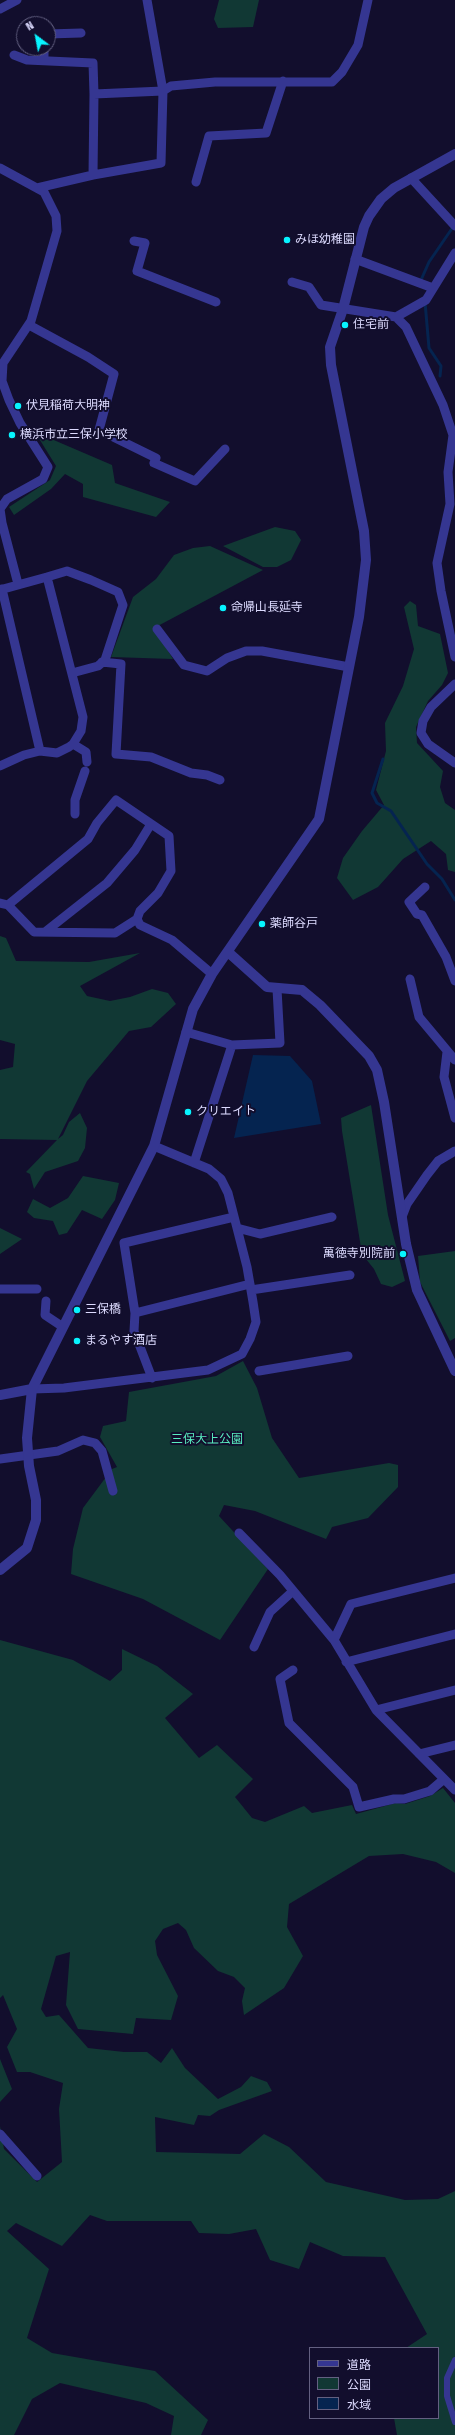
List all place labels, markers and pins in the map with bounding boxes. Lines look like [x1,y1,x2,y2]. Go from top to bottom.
place label: みほ幼稚園 [295,233,355,247]
marker: みほ幼稚園 [282,235,292,245]
place label: 住宅前 [353,318,389,332]
marker: 住宅前 [340,320,350,330]
place label: 伏見稲荷大明神 [26,399,110,413]
marker: 伏見稲荷大明神 [13,401,23,411]
place label: 横浜市立三保小学校 [20,428,128,442]
marker: 横浜市立三保小学校 [7,430,17,440]
place label: 命帰山長延寺 [231,601,303,615]
marker: 命帰山長延寺 [218,603,228,613]
place label: 薬師谷戸 [270,917,318,931]
marker: 薬師谷戸 [257,919,267,929]
place label: クリエイト [196,1105,256,1119]
marker: クリエイト [183,1107,193,1117]
place label: 萬徳寺別院前 [323,1247,395,1261]
marker: 萬徳寺別院前 [398,1249,408,1259]
place label: 三保橋 [85,1303,121,1317]
marker: 三保橋 [72,1305,82,1315]
place label: まるやす酒店 [85,1334,157,1348]
marker: まるやす酒店 [72,1336,82,1346]

